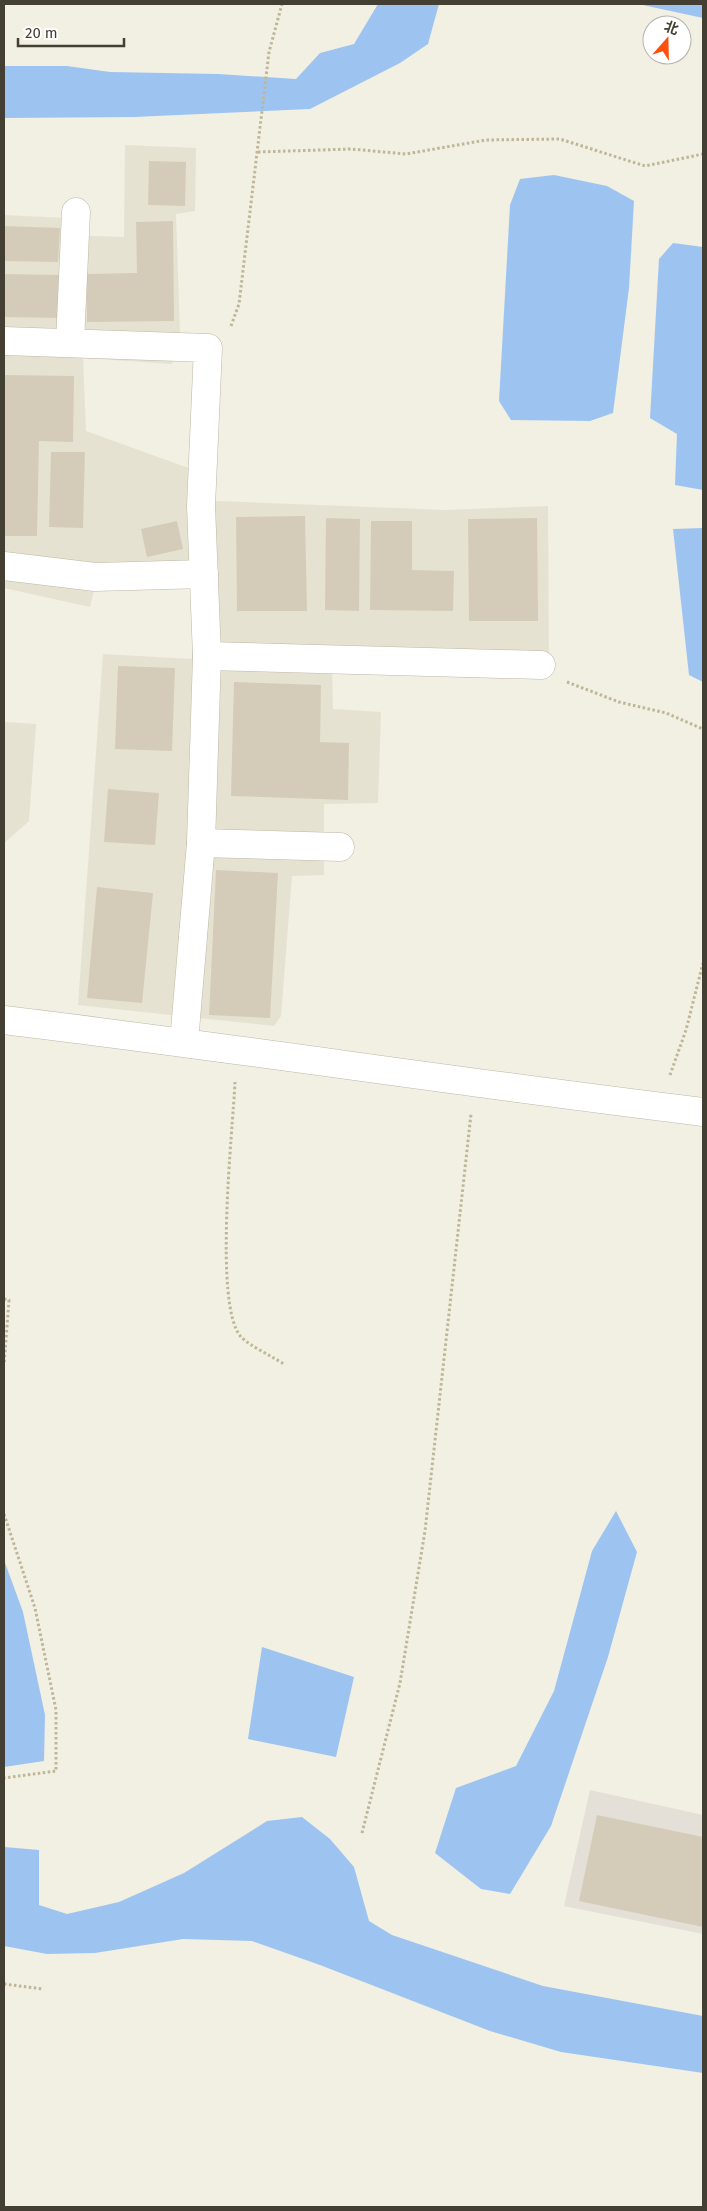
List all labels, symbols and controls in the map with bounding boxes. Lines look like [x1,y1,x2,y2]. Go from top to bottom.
scale bar [18,15,124,47]
north arrow [642,15,692,65]
text: 北 [662,18,681,39]
text: 20 m [25,24,58,42]

